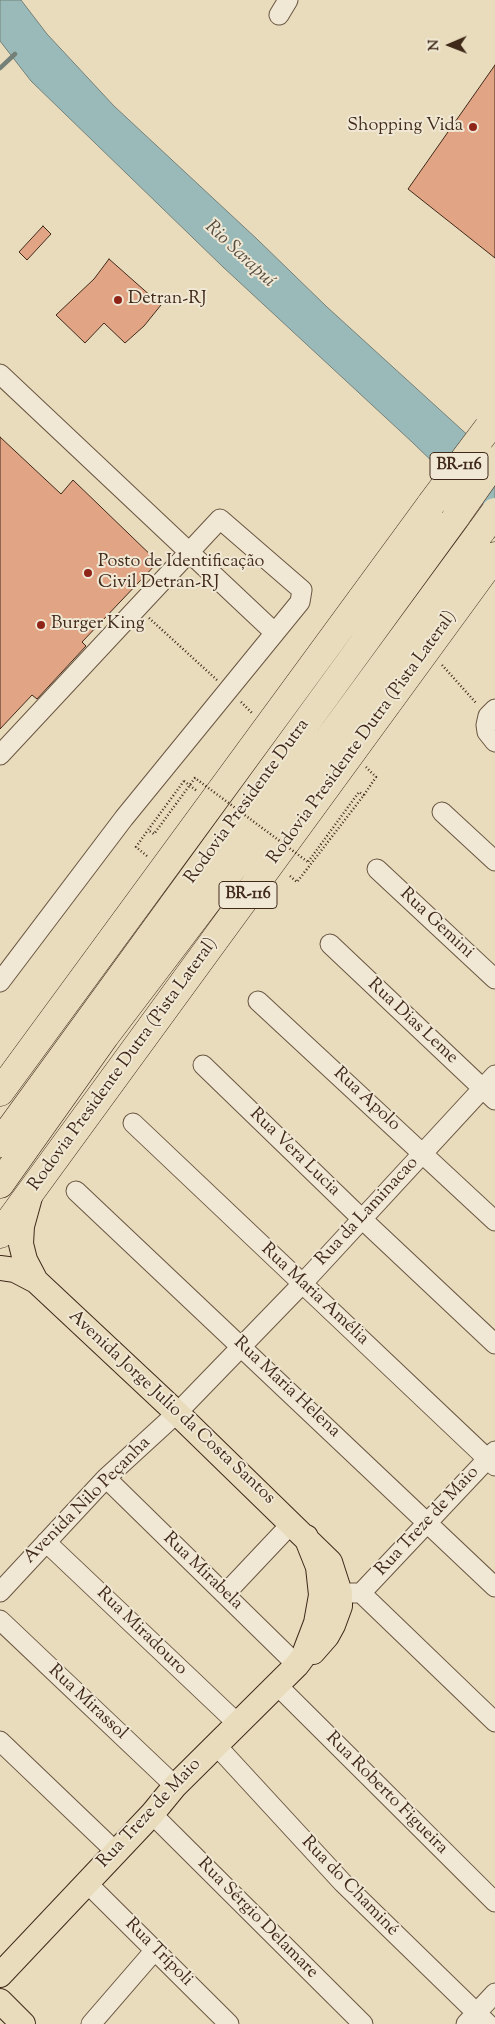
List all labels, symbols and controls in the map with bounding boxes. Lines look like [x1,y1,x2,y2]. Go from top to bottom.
north arrow [425,20,475,70]
text: N [425,39,445,51]
place label: Shopping Vida [347,116,463,138]
marker: Shopping Vida [467,121,479,133]
water label: Rio Sarapuí [199,217,279,293]
place label: Detran-RJ [128,289,206,311]
marker: Detran-RJ [112,294,124,306]
road number: BR-116 [430,452,488,480]
place label: Posto de Identificação Civil Detran-RJ [98,552,264,594]
marker: Posto de Identificação Civil Detran-RJ [82,567,94,579]
street label: Rodovia Presidente Dutra (Pista Lateral) [264,607,462,869]
place label: Burger King [51,614,145,636]
marker: Burger King [35,619,47,631]
street label: Rodovia Presidente Dutra [181,715,315,889]
road number: BR-116 [219,882,277,908]
street label: Rua Gemini [394,884,478,964]
street label: Rodovia Presidente Dutra (Pista Lateral) [25,934,223,1196]
street label: Rua Dias Leme [362,975,462,1069]
street label: Rua Apolo [328,1064,404,1136]
street label: Rua Vera Lucia [244,1104,344,1202]
street label: Rua da Laminacao [312,1153,424,1271]
street label: Rua Maria Amélia [256,1240,372,1350]
street label: Avenida Jorge Julio da Costa Santos [63,1306,279,1510]
street label: Rua Maria Helena [228,1333,344,1443]
street label: Avenida Nilo Peçanha [20,1433,156,1569]
street label: Rua Treze de Maio [372,1463,484,1581]
street label: Rua Mirabela [158,1529,246,1615]
street label: Rua Miradouro [91,1583,191,1681]
street label: Rua Mirassol [43,1661,131,1745]
street label: Rua Roberto Figueira [320,1728,452,1860]
street label: Rua Treze de Maio [94,1755,206,1873]
street label: Rua do Chaminé [296,1832,402,1942]
street label: Rua Sérgio Delamare [192,1854,322,1984]
street label: Rua Trípoli [119,1914,197,1992]

